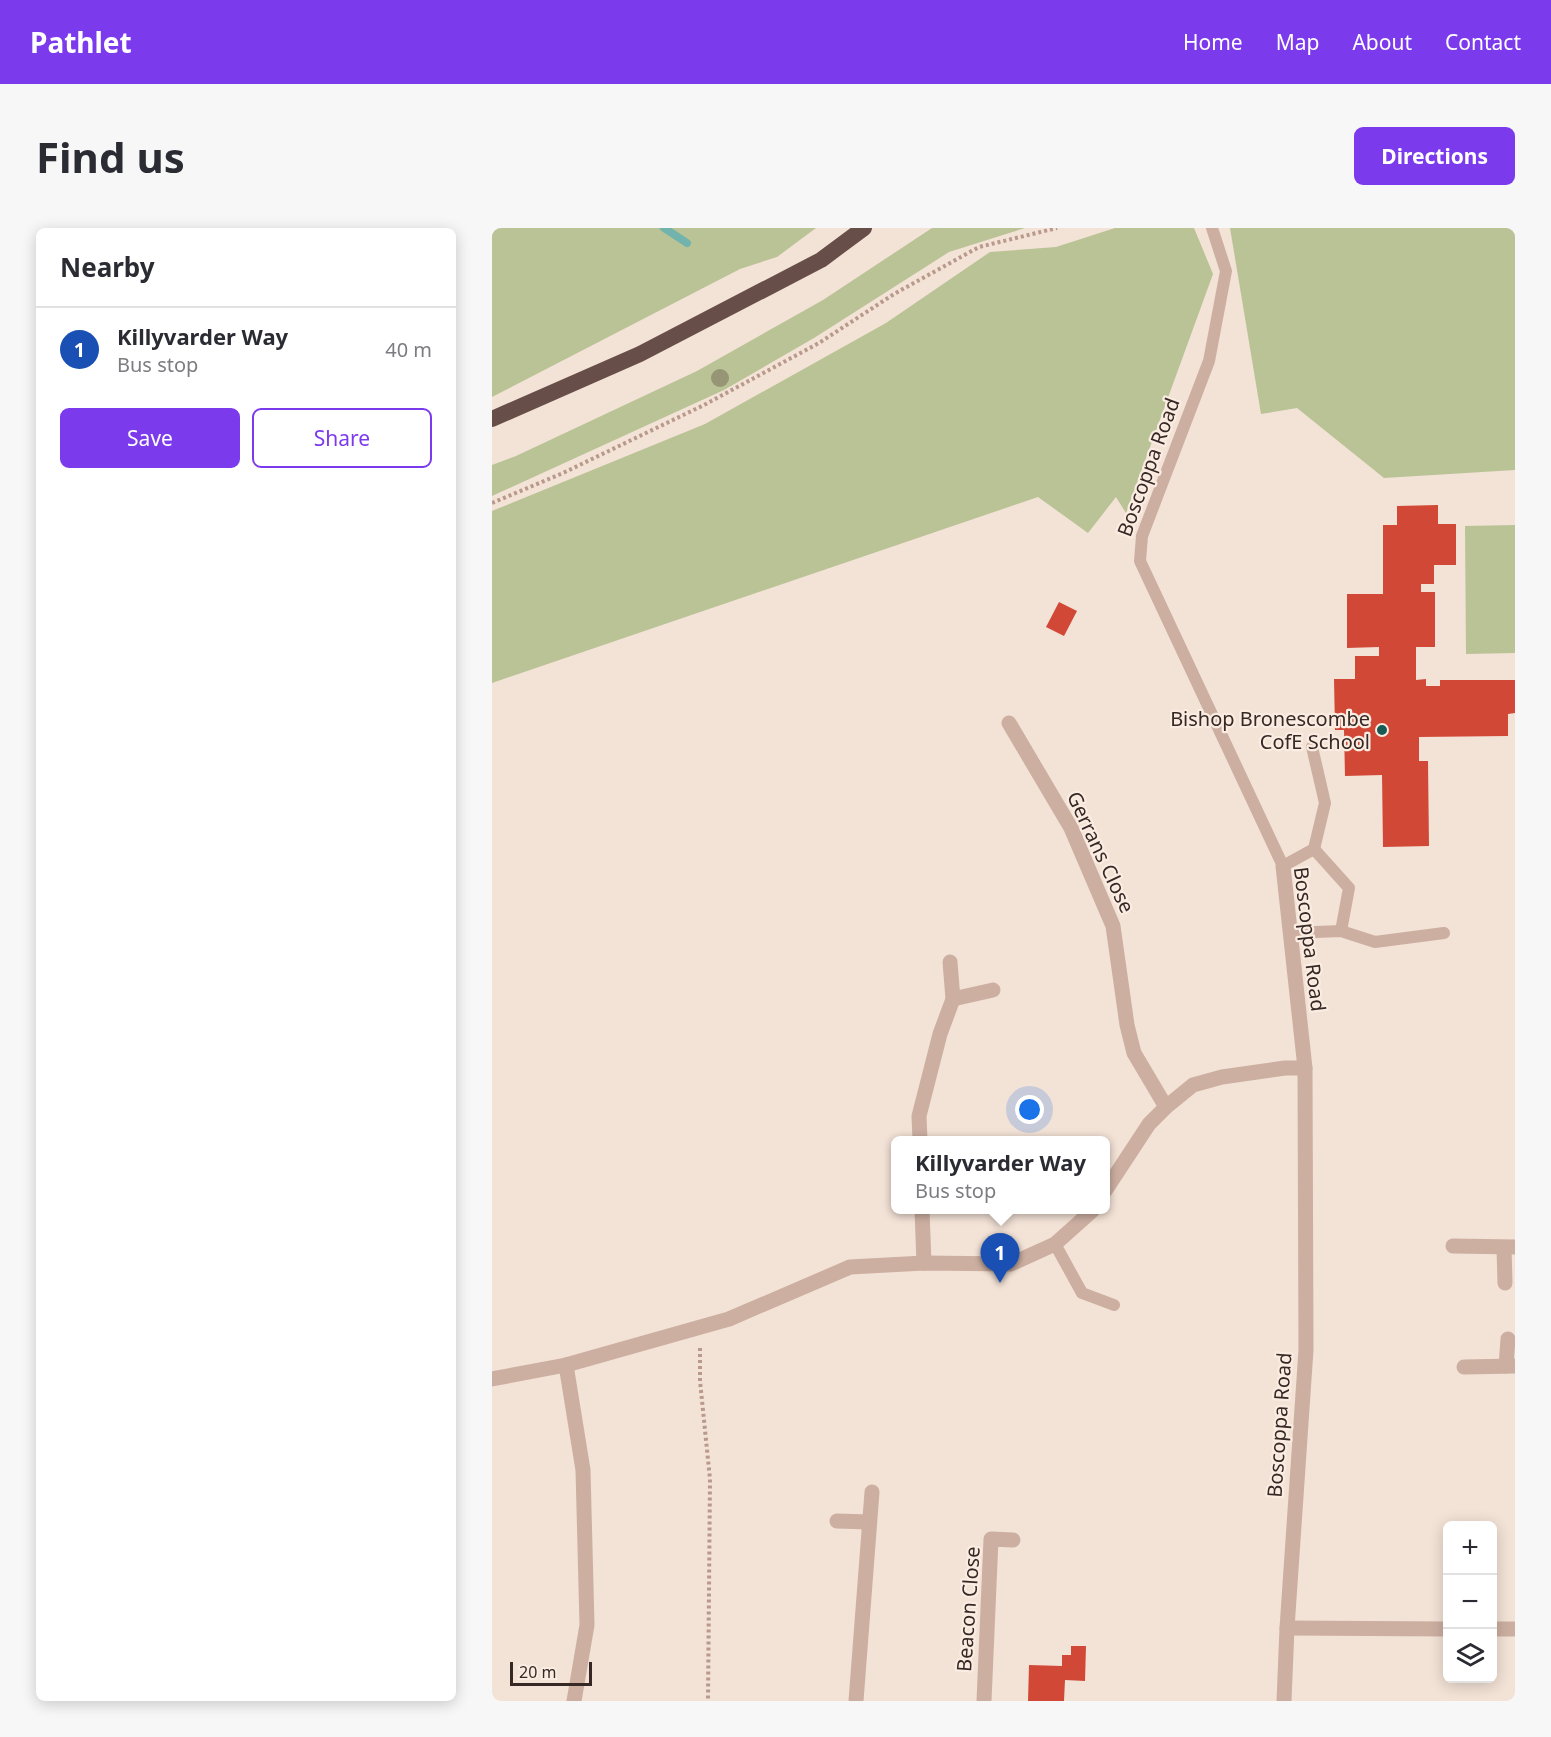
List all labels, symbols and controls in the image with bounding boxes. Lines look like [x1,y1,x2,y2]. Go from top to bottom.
text: Pathlet [30,23,132,61]
text: Home [1183,28,1243,56]
text: Map [1276,28,1319,56]
text: About [1352,28,1412,56]
text: Contact [1445,28,1521,56]
button: Directions [1354,127,1515,185]
text: Find us [36,128,185,185]
text: Nearby [60,249,155,285]
text: Killyvarder Way [117,321,288,351]
text: 1 [74,336,85,363]
text: 40 m [385,336,432,363]
text: Bus stop [117,351,198,378]
street label: Boscoppa Road [1110,394,1186,540]
button: Save [60,408,240,468]
button: Share [252,408,432,468]
place label: Bishop Bronescombe CofE School [1170,705,1370,755]
marker: Bishop Bronescombe CofE School [1375,723,1389,737]
street label: Gerrans Close [1061,787,1141,917]
street label: Boscoppa Road [1288,865,1332,1013]
your location [1015,1095,1044,1124]
popup [891,1136,1110,1214]
text: Killyvarder Way [915,1147,1086,1177]
text: Bus stop [915,1177,996,1204]
pin: 1 [980,1234,1020,1283]
street label: Boscoppa Road [1260,1352,1298,1498]
map controls [1443,1521,1497,1683]
button: + [1443,1521,1497,1575]
street label: Beacon Close [950,1545,986,1673]
button: − [1443,1575,1497,1629]
button: layers [1443,1629,1497,1683]
scale bar [510,1659,592,1686]
text: 20 m [519,1661,556,1683]

